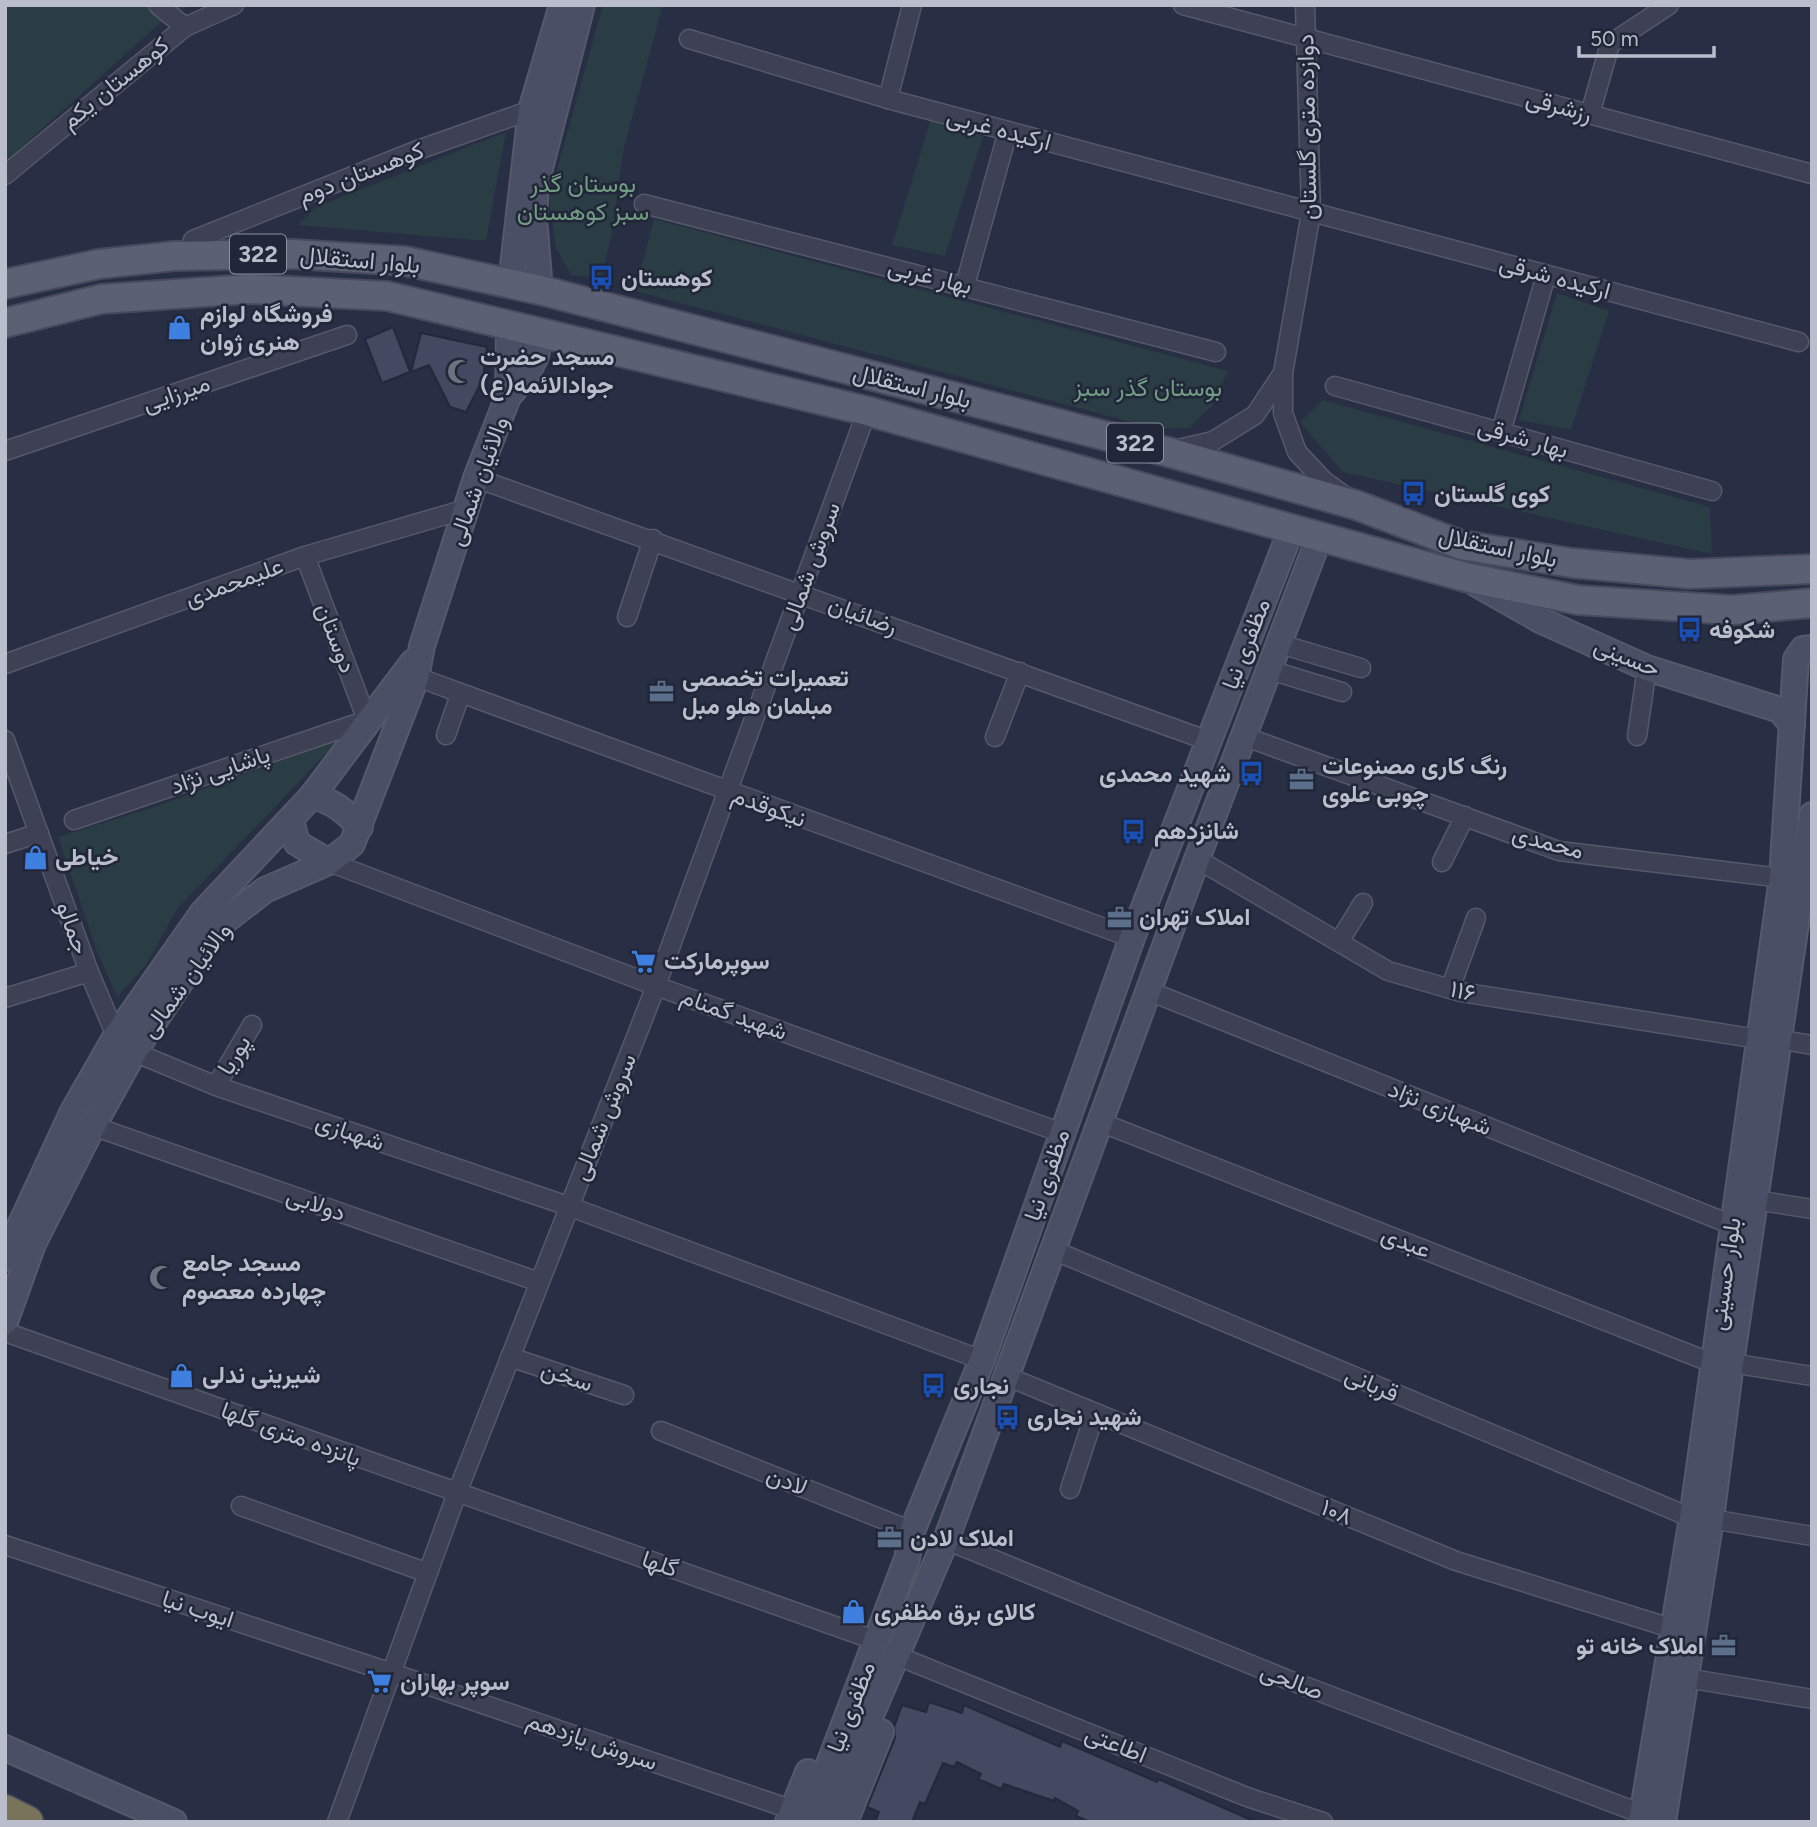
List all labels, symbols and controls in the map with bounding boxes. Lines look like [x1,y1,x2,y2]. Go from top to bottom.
scale bar [1579,14,1714,58]
text: 50 m [1590,26,1639,51]
street label: کوهستان یکم [55,30,176,137]
street label: دوازده متری گلستان [1290,34,1324,220]
street label: رزشرقی [1523,83,1595,129]
street label: ارکیده غربی [944,101,1054,157]
street label: کوهستان دوم [294,135,429,212]
park label: بوستان گذر سبز کوهستان [517,169,649,227]
road number: 322 [230,234,286,274]
street label: بلوار استقلال [299,240,421,280]
street label: ارکیده شرقی [1496,248,1614,306]
street label: بهار غربی [885,251,975,301]
place label: کوهستان [621,263,713,293]
bus stop icon: کوهستان [587,264,615,292]
place label: فروشگاه لوازم هنری ژوان [200,299,333,357]
shop icon: فروشگاه لوازم هنری ژوان [166,314,194,342]
place label: مسجد حضرت جوادالائمه(ع) [480,342,614,401]
mosque icon: مسجد حضرت جوادالائمه(ع) [446,357,474,385]
street label: بلوار استقلال [850,357,974,415]
street label: میرزایی [138,367,214,419]
park label: بوستان گذر سبز [1073,373,1222,403]
street label: بهار شرقی [1474,411,1572,465]
street label: والائیان شمالی [441,412,515,550]
road number: 322 [1107,424,1163,462]
place label: کوی گلستان [1434,479,1550,509]
bus stop icon: کوی گلستان [1400,480,1428,508]
street label: سروش شمالی [773,498,847,634]
street label: بلوار استقلال [1436,520,1560,574]
street label: علیمحمدی [181,550,287,613]
street label: رضائیان [824,589,902,641]
street label: مظفری نیا [1215,594,1277,694]
street label: دوستان [309,599,363,677]
place label: شکوفه [1709,615,1775,645]
bus stop icon: شکوفه [1675,616,1703,644]
street label: حسینی [1590,630,1664,683]
place label: تعمیرات تخصصی مبلمان هلو مبل [682,663,849,721]
office icon: تعمیرات تخصصی مبلمان هلو مبل [648,678,676,706]
street label: پاشایی نژاد [166,739,274,802]
place label: رنگ کاری مصنوعات چوبی علوی [1322,751,1507,810]
place label: شهید محمدی [1099,759,1231,789]
bus stop icon: شهید محمدی [1237,760,1265,788]
office icon: رنگ کاری مصنوعات چوبی علوی [1288,766,1316,794]
street label: نیکوقدم [728,780,810,835]
place label: شانزدهم [1154,816,1239,847]
bus stop icon: شانزدهم [1120,817,1148,845]
street label: محمدی [1509,818,1587,865]
place label: خیاطی [55,842,118,871]
shop icon: خیاطی [21,843,49,871]
street label: جمالو [50,898,96,958]
place label: املاک تهران [1139,902,1251,932]
office icon: املاک تهران [1105,903,1133,931]
street label: والائیان شمالی [134,916,238,1044]
place label: سوپرمارکت [664,946,770,977]
supermarket icon: سوپرمارکت [630,947,658,975]
street label: ۱۱۶ [1447,974,1479,1008]
street label: شهید گمنام [676,981,791,1048]
street label: پوریا [210,1030,258,1081]
street label: سروش شمالی [565,1049,643,1185]
street label: شهبازی نژاد [1384,1074,1496,1142]
street label: شهبازی [312,1106,388,1158]
street label: مظفری نیا [1017,1125,1077,1225]
street label: دولابی [282,1180,350,1228]
street label: بلوار حسینی [1702,1216,1748,1332]
street label: عبدی [1377,1219,1435,1264]
place label: مسجد جامع چهارده معصوم [182,1248,326,1307]
mosque icon: مسجد جامع چهارده معصوم [148,1263,176,1291]
street label: سخن [538,1354,597,1397]
street label: قربانی [1341,1359,1403,1409]
place label: شیرینی ندلی [202,1360,321,1390]
shop icon: شیرینی ندلی [168,1361,196,1389]
place label: نجاری [953,1371,1009,1401]
bus stop icon: نجاری [919,1372,947,1400]
street label: پانزده متری گلها [217,1395,365,1474]
place label: شهید نجاری [1027,1402,1142,1432]
bus stop icon: شهید نجاری [993,1403,1021,1431]
street label: لادن [763,1459,812,1502]
street label: ۱۰۸ [1317,1492,1357,1531]
place label: املاک لادن [910,1523,1014,1552]
office icon: املاک لادن [876,1524,904,1552]
street label: گلها [638,1544,682,1584]
street label: ایوب نیا [158,1583,238,1635]
place label: کالای برق مظفری [874,1597,1036,1627]
shop icon: کالای برق مظفری [840,1598,868,1626]
place label: املاک خانه تو [1576,1631,1704,1661]
office icon: املاک خانه تو [1710,1632,1738,1660]
street label: صالحی [1257,1655,1328,1706]
street label: مظفری نیا [820,1657,882,1757]
place label: سوپر بهاران [400,1667,510,1698]
supermarket icon: سوپر بهاران [366,1668,394,1696]
street label: سروش یازدهم [522,1705,661,1778]
street label: اطاعتی [1081,1718,1151,1769]

